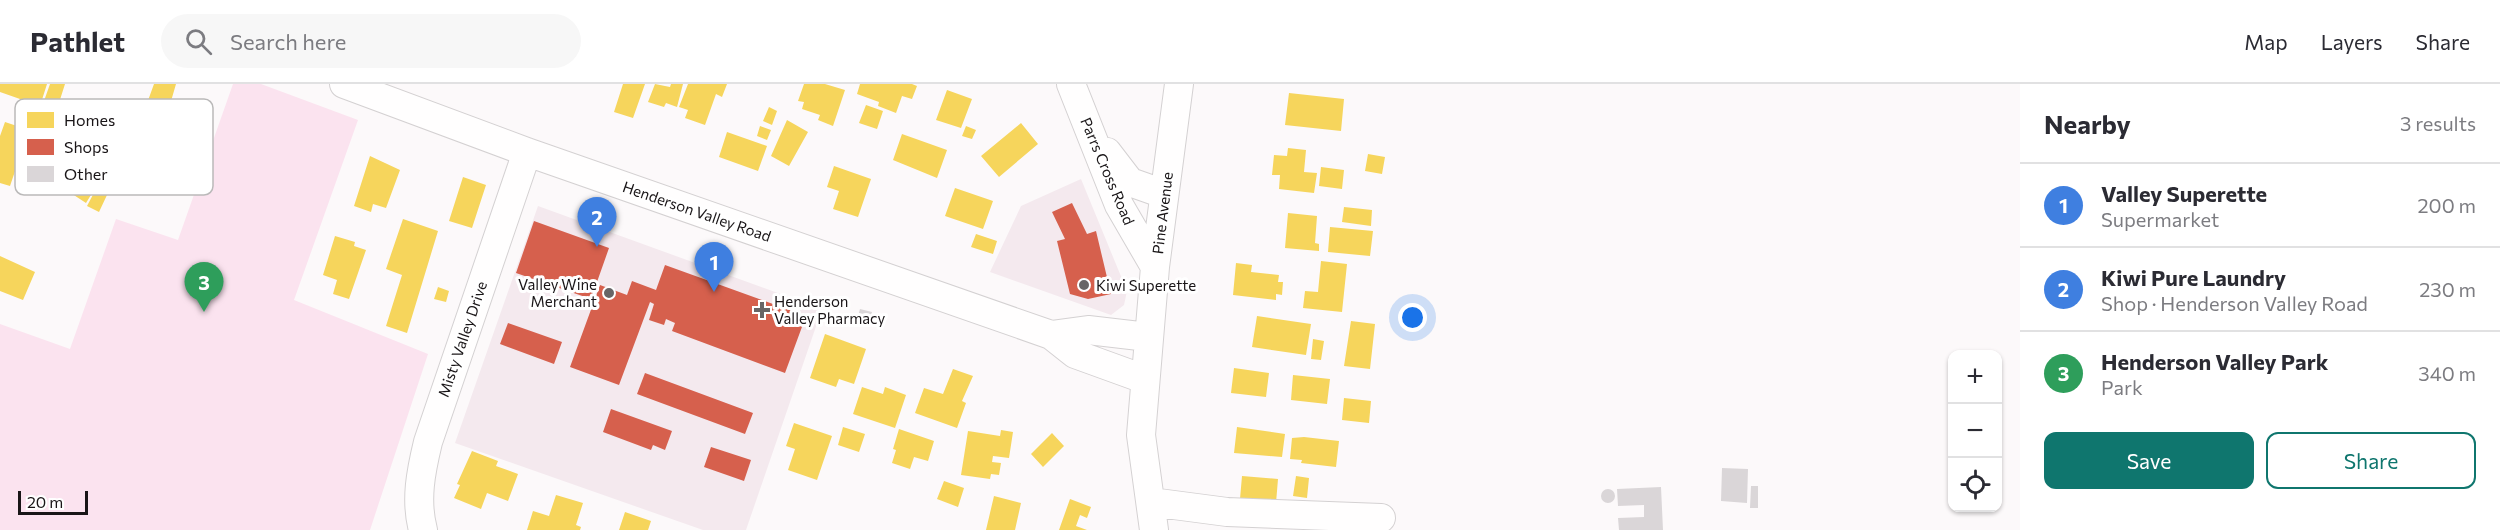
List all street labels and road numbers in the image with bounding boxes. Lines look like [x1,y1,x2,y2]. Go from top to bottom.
street label: Parrs Cross Road [1077,115,1139,227]
street label: Pine Avenue [1148,171,1176,255]
street label: Henderson Valley Road [620,177,774,245]
street label: Misty Valley Drive [434,279,490,399]

